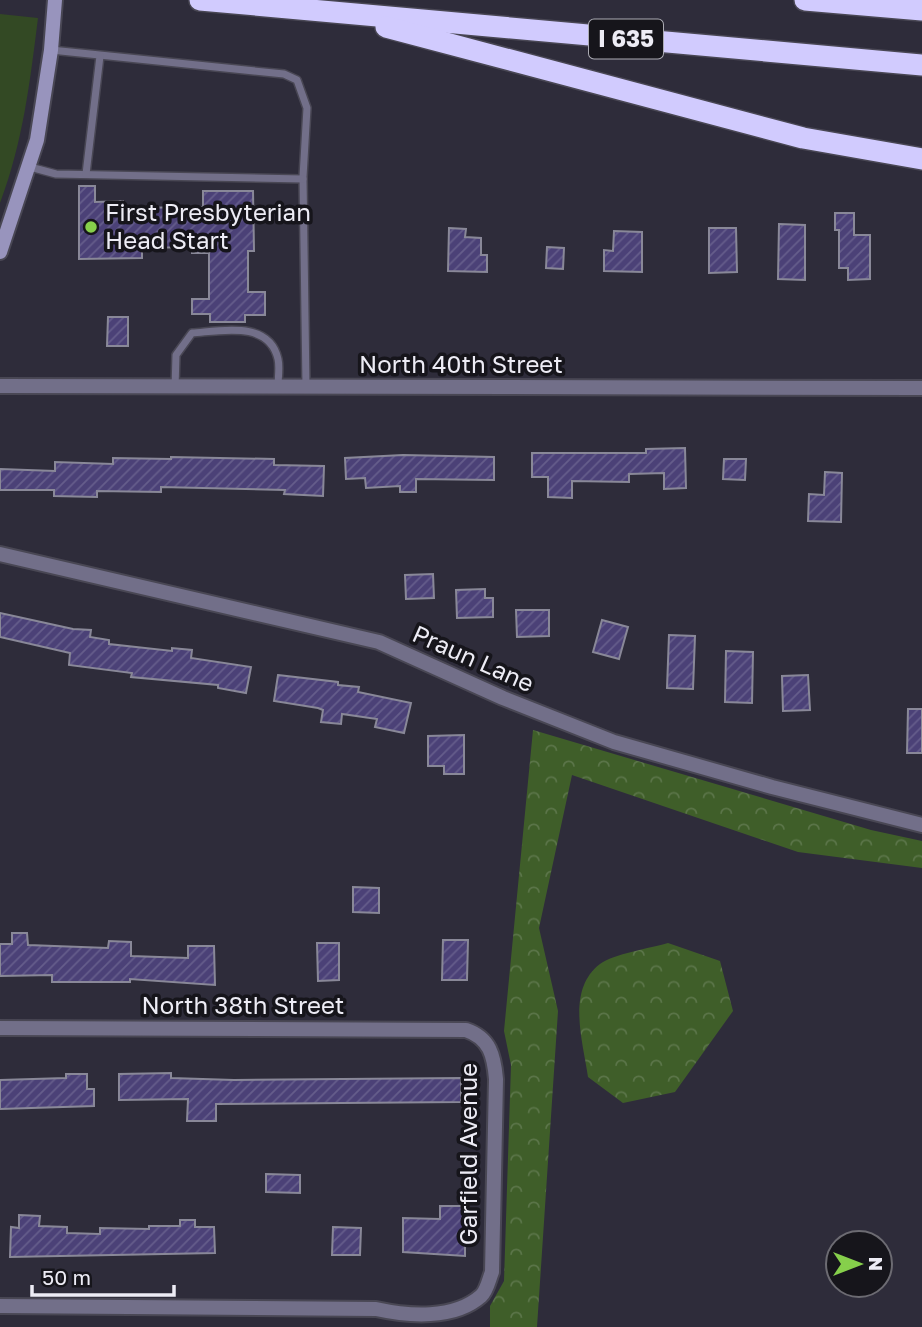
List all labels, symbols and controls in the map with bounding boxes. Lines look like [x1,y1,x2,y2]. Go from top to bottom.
road number: I 635 [589,20,663,58]
place label: First Presbyterian Head Start [105,197,311,254]
marker: First Presbyterian Head Start [83,219,99,235]
street label: North 40th Street [359,349,563,378]
street label: Praun Lane [408,618,539,697]
street label: North 38th Street [142,990,344,1019]
street label: Garfield Avenue [453,1063,482,1245]
north arrow [824,1229,894,1299]
scale bar [32,1254,173,1298]
text: N [865,1257,888,1271]
text: 50 m [42,1264,91,1290]

